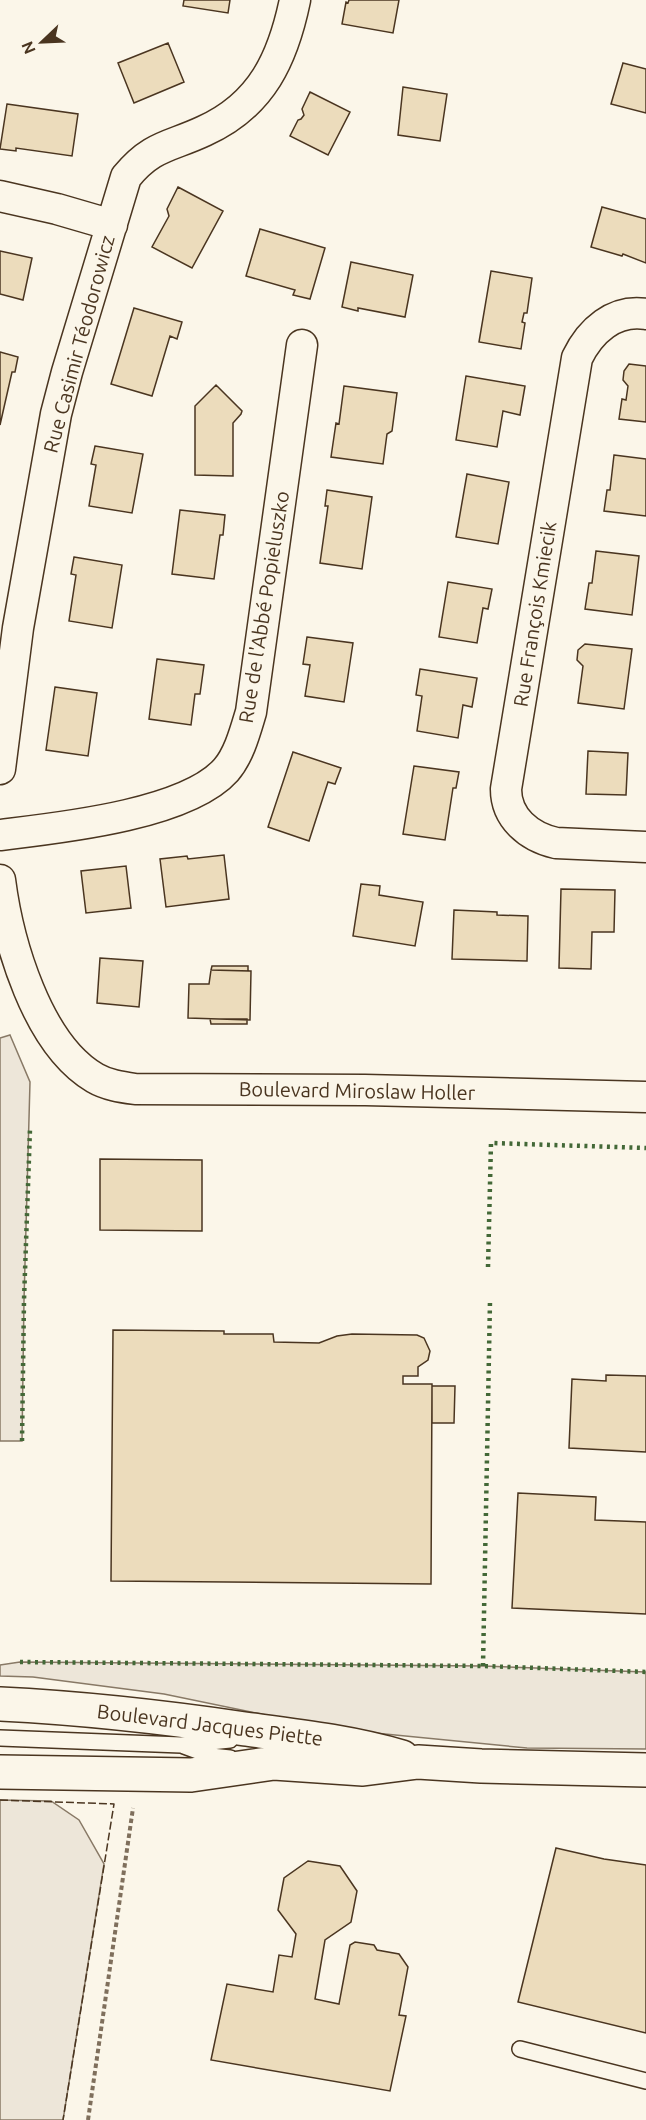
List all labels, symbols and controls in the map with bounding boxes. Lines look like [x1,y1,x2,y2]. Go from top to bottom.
north arrow [12,12,72,72]
text: N [18,39,39,57]
street label: Rue Casimir Téodorowicz [38,233,119,455]
street label: Rue de l'Abbé Popieluszko [234,489,293,725]
street label: Rue François Kmiecik [508,519,561,708]
street label: Boulevard Miroslaw Holler [239,1077,476,1104]
street label: Boulevard Jacques Piette [96,1699,324,1750]

